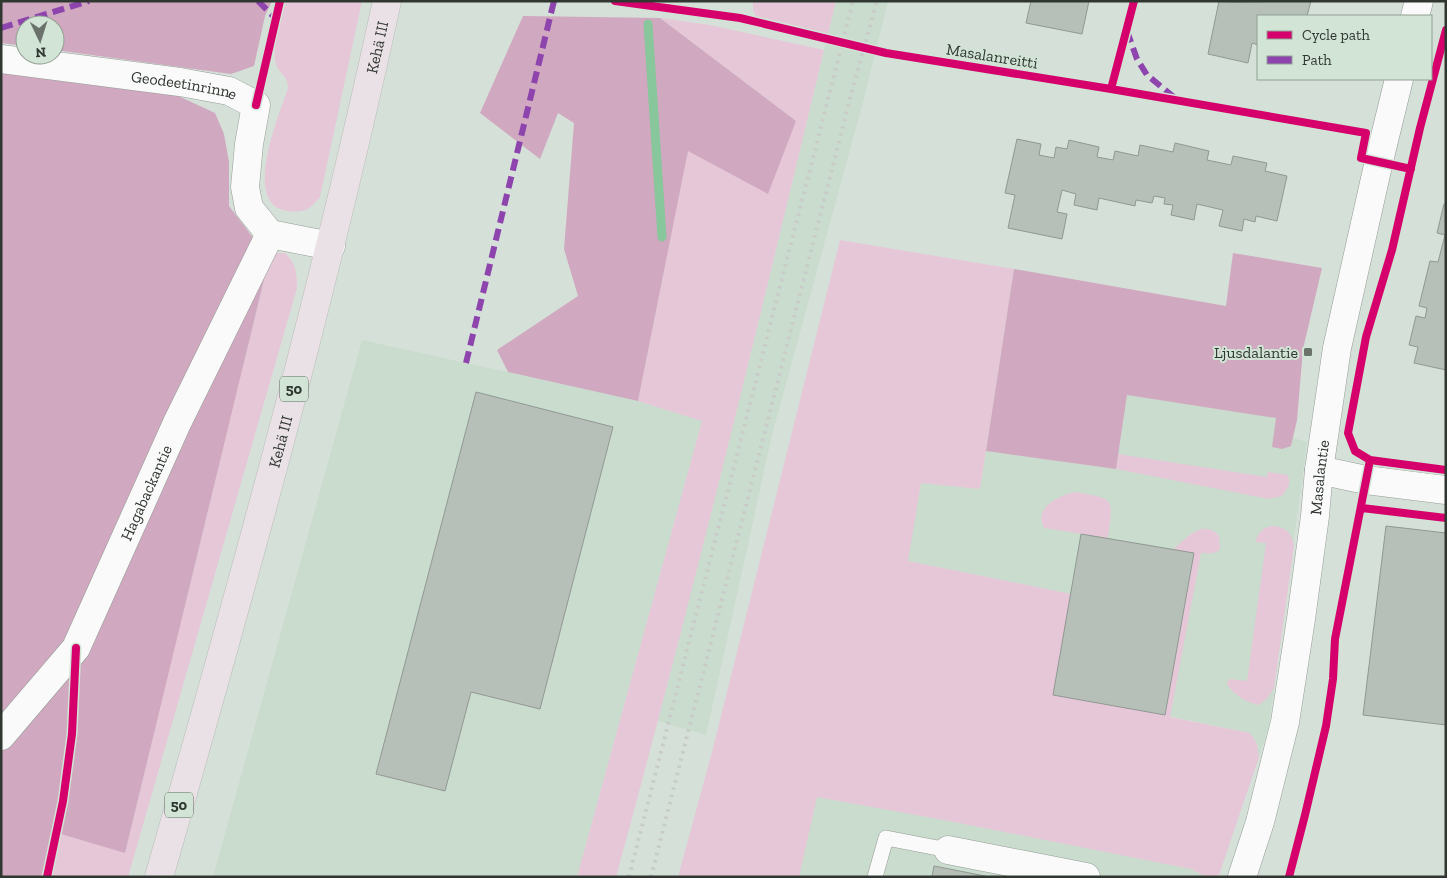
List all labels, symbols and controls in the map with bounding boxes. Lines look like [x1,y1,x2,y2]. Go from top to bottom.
north arrow [15,15,65,65]
legend [1257,15,1432,80]
street label: Kehä III [362,19,392,75]
text: Cycle path [1302,26,1371,44]
street label: Masalanreitti [945,39,1040,73]
text: N [35,44,47,61]
text: Path [1302,51,1332,69]
street label: Geodeetinrinne [130,66,241,103]
place label: Ljusdalantie [1214,343,1298,362]
marker: Ljusdalantie [1302,346,1314,358]
road number: 50 [280,376,308,402]
street label: Kehä III [264,413,296,470]
street label: Masalantie [1306,438,1333,516]
street label: Hagabackantie [116,442,176,543]
road number: 50 [165,792,193,818]

